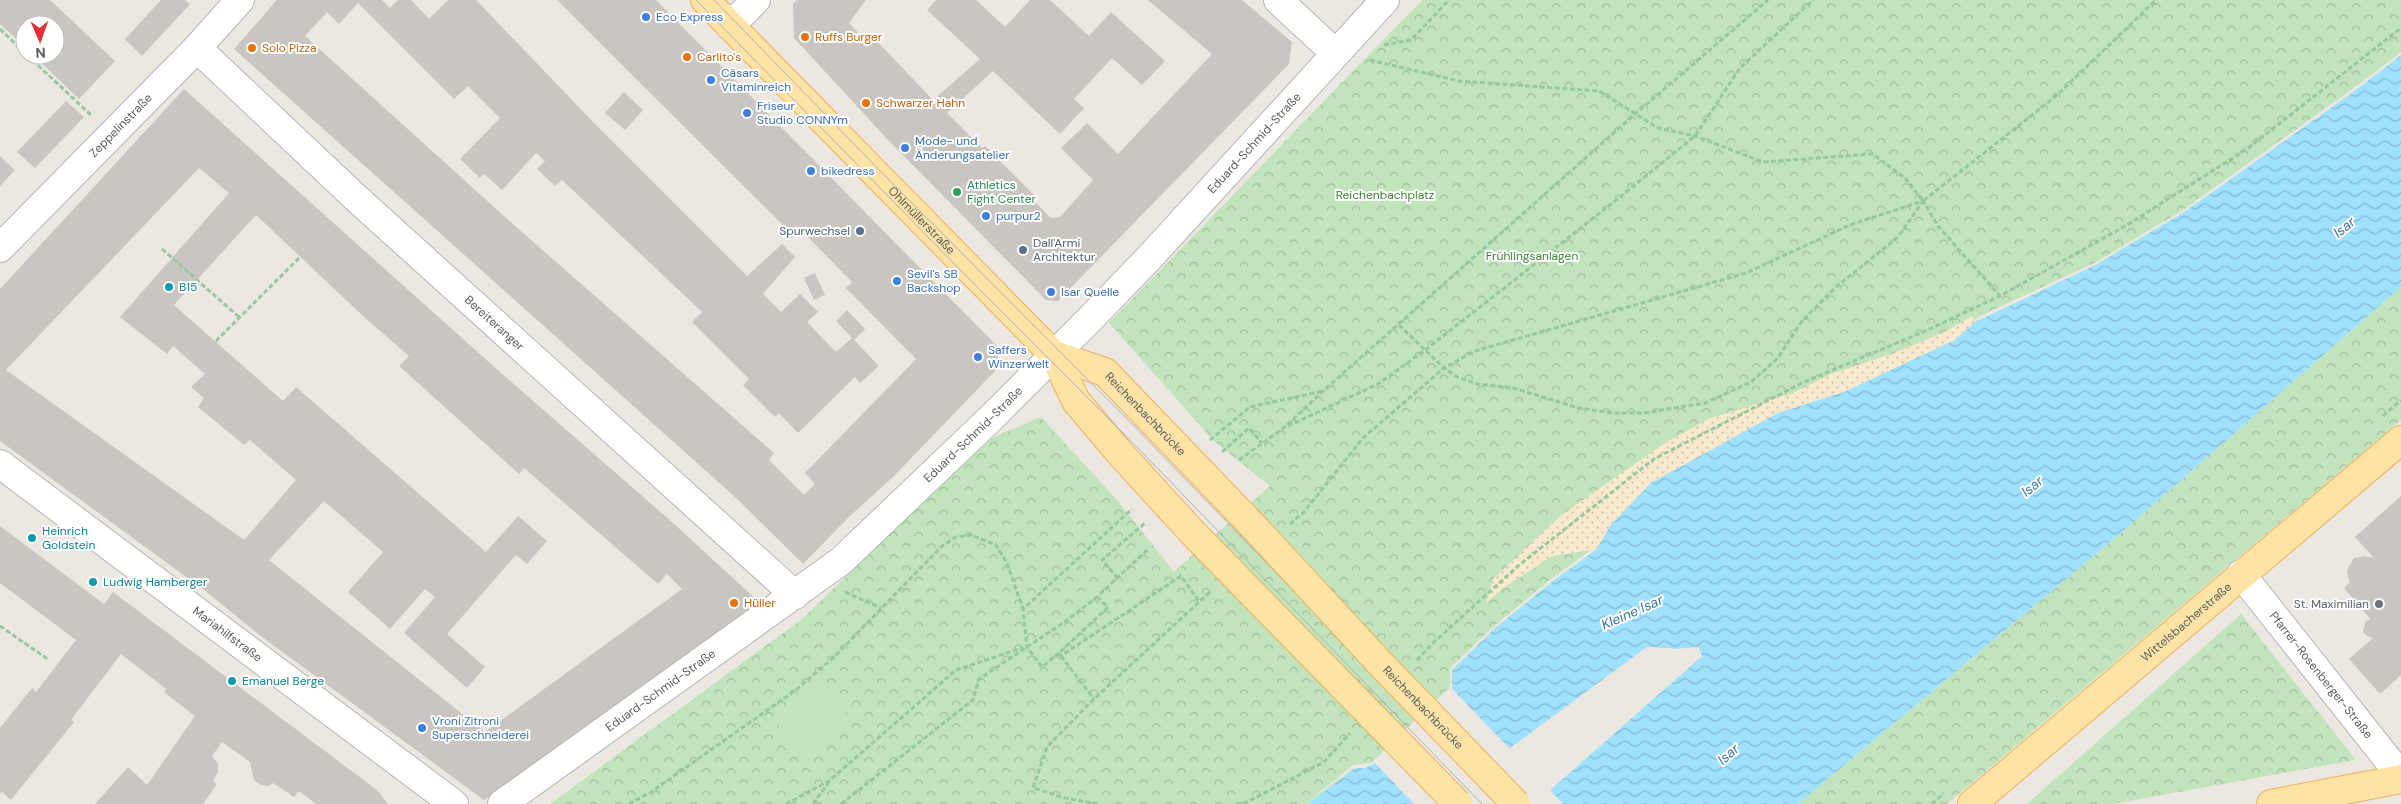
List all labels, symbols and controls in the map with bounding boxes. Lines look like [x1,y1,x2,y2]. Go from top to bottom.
place label: Eco Express [656,9,723,25]
marker: Eco Express [640,11,652,23]
north arrow [15,15,65,65]
place label: Ruffs Burger [815,29,883,45]
marker: Ruffs Burger [799,31,811,43]
place label: Solo Pizza [262,40,316,56]
marker: Solo Pizza [246,42,258,54]
text: N [35,44,46,62]
place label: Carlito's [697,49,741,65]
marker: Carlito's [681,51,693,63]
place label: Cäsars Vitaminreich [721,65,791,95]
marker: Cäsars Vitaminreich [705,74,717,86]
street label: Eduard-Schmid-Straße [1204,89,1305,197]
street label: Zeppelinstraße [86,90,156,161]
place label: Schwarzer Hahn [876,95,965,111]
marker: Schwarzer Hahn [860,97,872,109]
place label: Friseur Studio CONNYm [757,98,848,128]
marker: Friseur Studio CONNYm [741,107,753,119]
place label: Mode- und Änderungsatelier [915,133,1010,163]
marker: Mode- und Änderungsatelier [899,142,911,154]
place label: bikedress [821,163,874,179]
marker: bikedress [805,165,817,177]
place label: Athletics Fight Center [967,177,1036,207]
street label: Ohlmüllerstraße [885,183,959,258]
marker: Athletics Fight Center [951,186,963,198]
park label: Reichenbachplatz [1336,187,1434,203]
place label: purpur2 [996,208,1041,224]
marker: purpur2 [980,210,992,222]
water label: Isar [2329,212,2359,241]
place label: Spurwechsel [779,223,850,239]
marker: Spurwechsel [854,225,866,237]
place label: Dall'Armi Architektur [1033,235,1096,265]
marker: Dall'Armi Architektur [1017,244,1029,256]
park label: Frühlingsanlagen [1486,248,1578,264]
place label: Sevil's SB Backshop [907,266,961,296]
marker: Sevil's SB Backshop [891,275,903,287]
place label: B15 [179,279,197,295]
marker: B15 [163,281,175,293]
place label: Isar Quelle [1061,284,1119,300]
marker: Isar Quelle [1045,286,1057,298]
street label: Bereiteranger [461,292,528,354]
place label: Saffers Winzerwelt [988,342,1050,372]
marker: Saffers Winzerwelt [972,351,984,363]
street label: Reichenbachbrücke [1101,369,1189,459]
street label: Eduard-Schmid-Straße [920,383,1026,486]
water label: Isar [2017,471,2047,500]
place label: Heinrich Goldstein [42,523,95,553]
marker: Heinrich Goldstein [26,532,38,544]
place label: Ludwig Hamberger [103,574,208,590]
marker: Ludwig Hamberger [87,576,99,588]
street label: Wittelsbacherstraße [2137,579,2235,665]
water label: Kleine Isar [1598,590,1667,634]
place label: Hüller [744,595,776,611]
place label: St. Maximilian [2294,596,2369,612]
marker: Hüller [728,597,740,609]
marker: St. Maximilian [2373,598,2385,610]
street label: Mariahilfstraße [189,603,265,666]
street label: Pfarrer-Rosenberger-Straße [2266,608,2376,742]
street label: Eduard-Schmid-Straße [602,645,719,735]
street label: Reichenbachbrücke [1379,663,1467,753]
place label: Emanuel Berge [242,673,324,689]
marker: Emanuel Berge [226,675,238,687]
place label: Vroni Zitroni Superschneiderei [432,713,529,743]
marker: Vroni Zitroni Superschneiderei [416,722,428,734]
water label: Isar [1713,739,1743,768]

